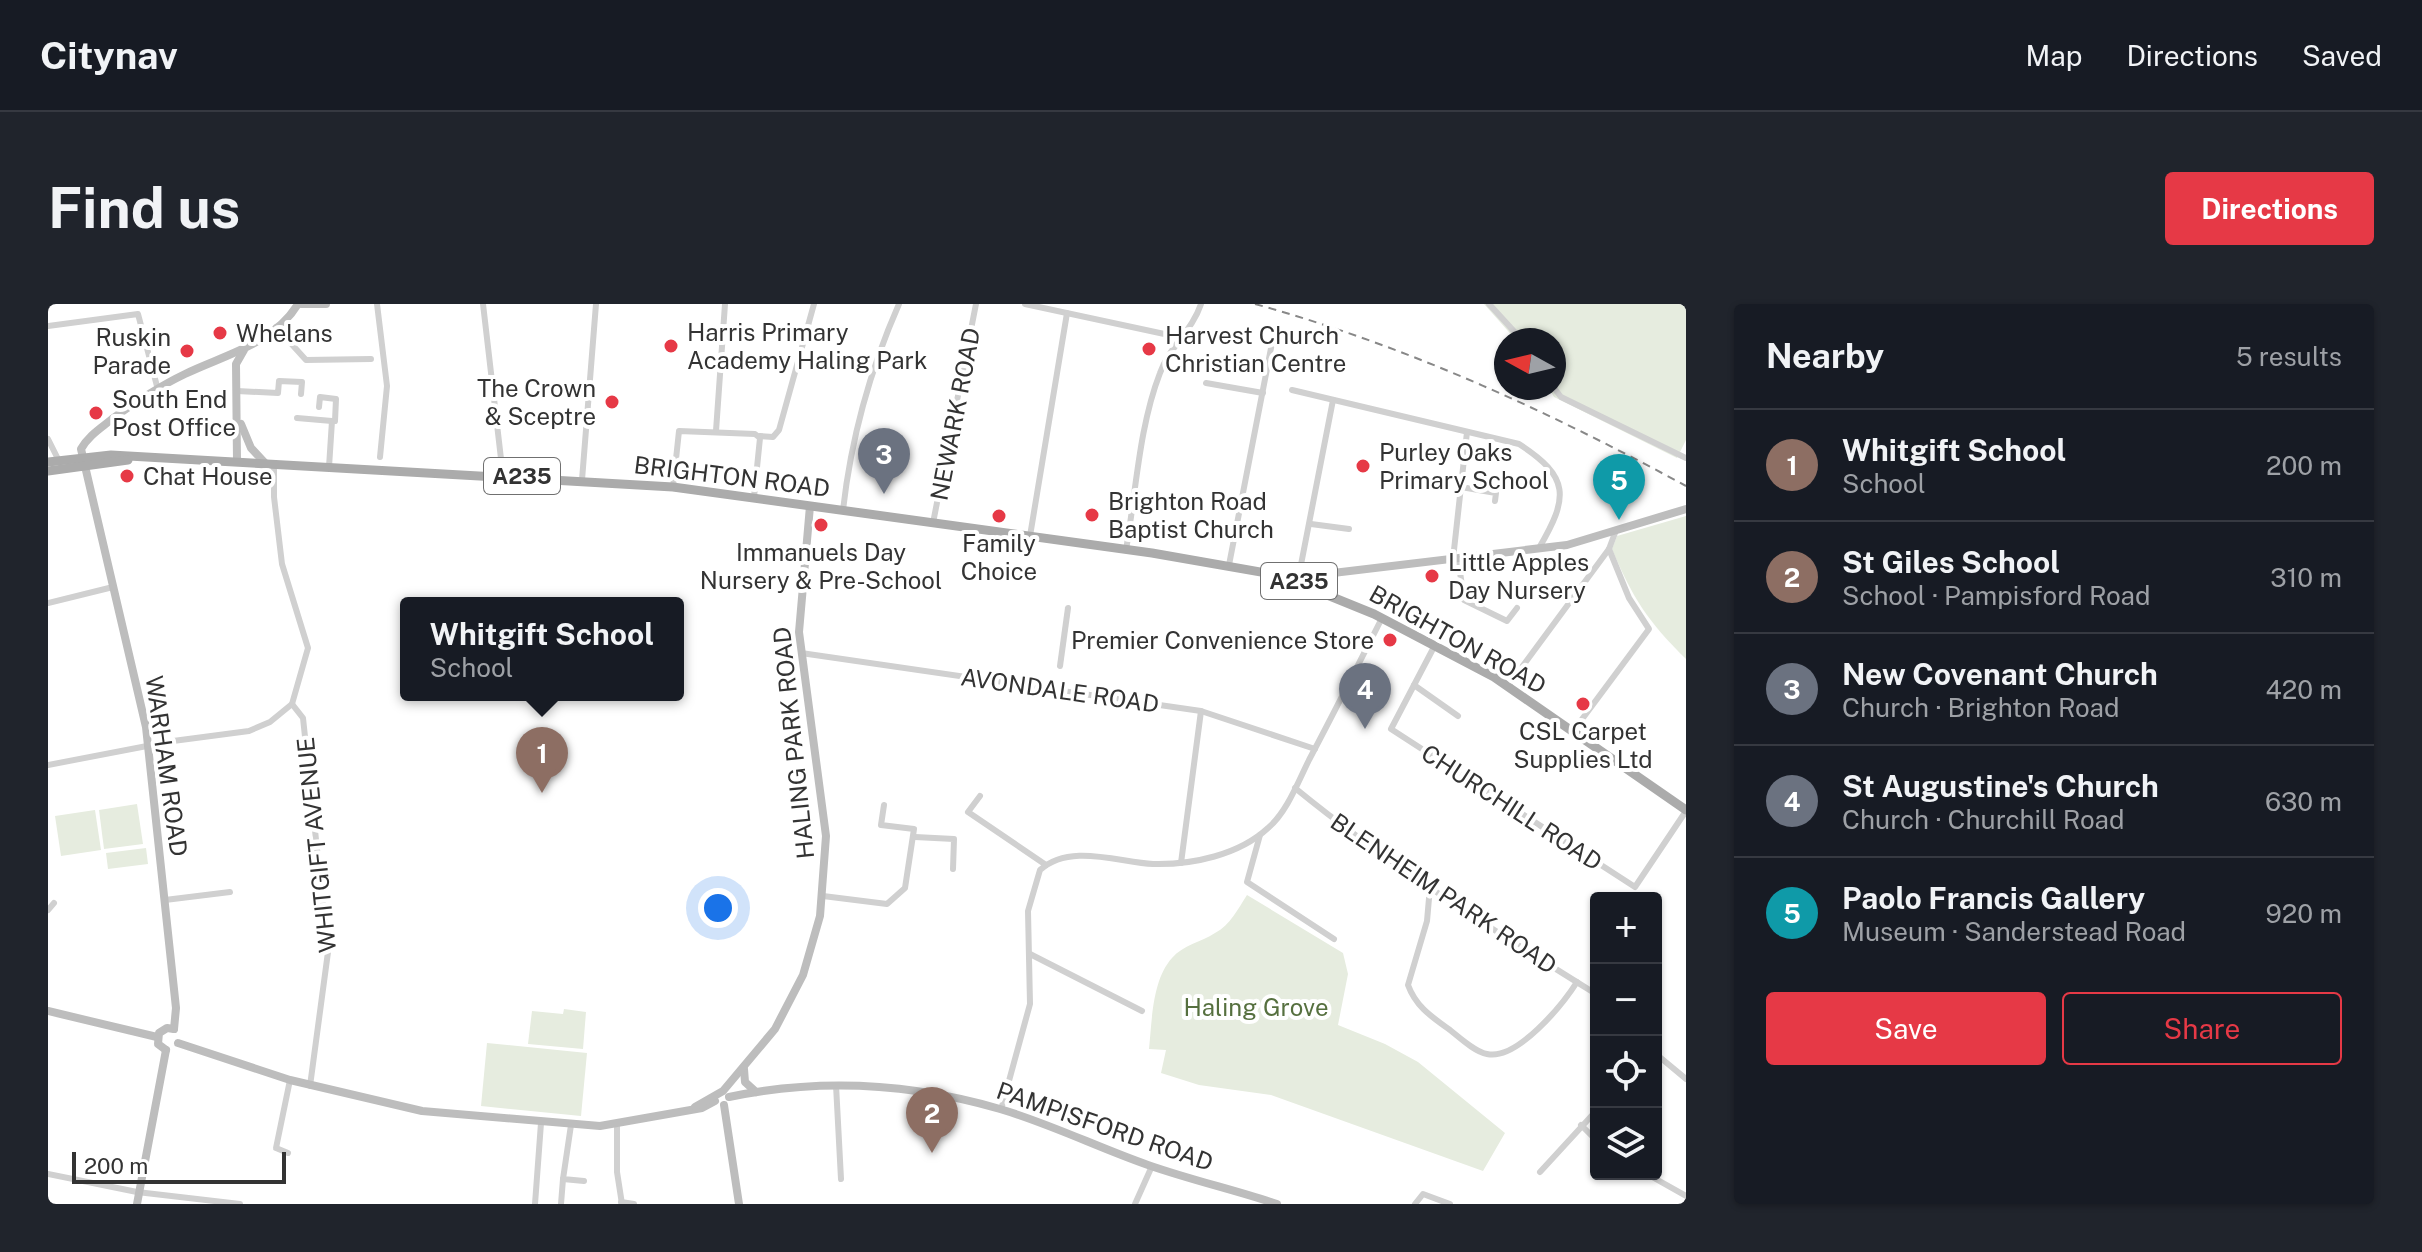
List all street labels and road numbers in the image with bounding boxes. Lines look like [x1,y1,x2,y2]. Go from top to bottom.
street label: NEWARK ROAD [925,325,985,503]
street label: BRIGHTON ROAD [632,450,832,502]
road number: A235 [484,458,560,494]
road number: A235 [1261,563,1337,599]
street label: BRIGHTON ROAD [1365,579,1551,699]
street label: HALING PARK ROAD [767,625,819,861]
street label: AVONDALE ROAD [959,662,1161,718]
street label: WARHAM ROAD [140,674,194,858]
street label: WHITGIFT AVENUE [291,736,341,954]
street label: CHURCHILL ROAD [1417,738,1607,876]
street label: BLENHEIM PARK ROAD [1326,807,1562,979]
street label: PAMPISFORD ROAD [993,1076,1217,1176]

